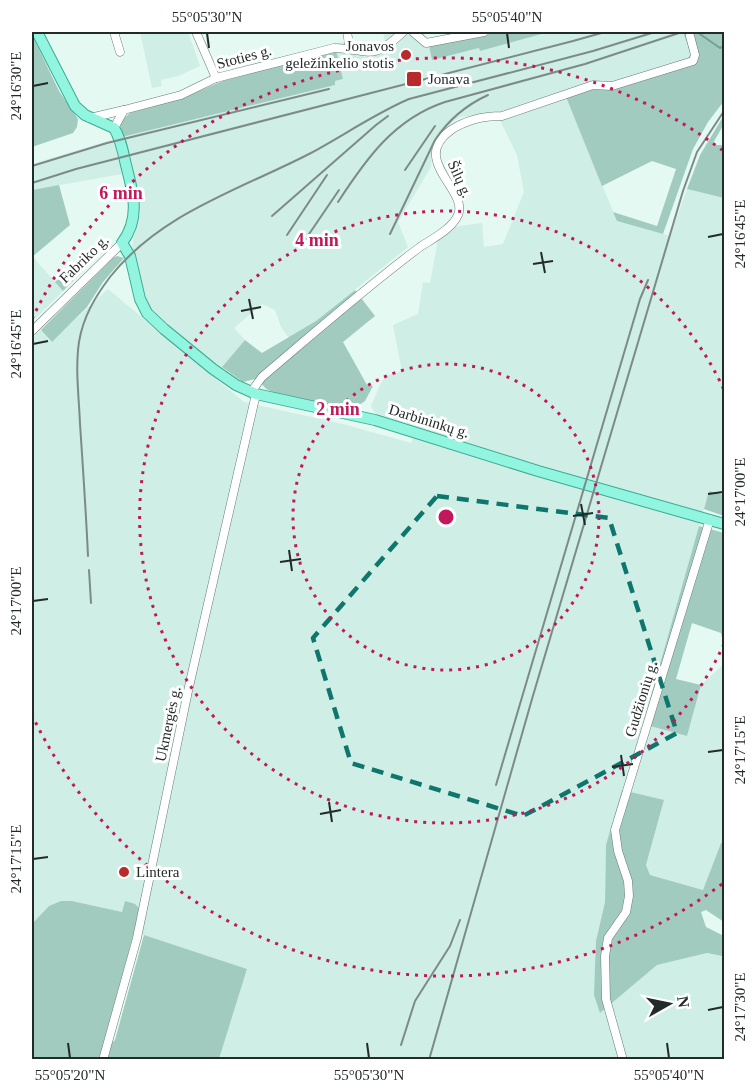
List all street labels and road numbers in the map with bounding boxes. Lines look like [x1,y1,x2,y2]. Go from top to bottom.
street label: Stoties g. [215,42,273,72]
street label: Šilų g. [445,158,475,200]
street label: Fabriko g. [56,232,112,286]
street label: Darbininkų g. [387,401,471,441]
street label: Gudžionių g. [622,659,660,739]
street label: Ukmergės g. [152,685,184,763]

